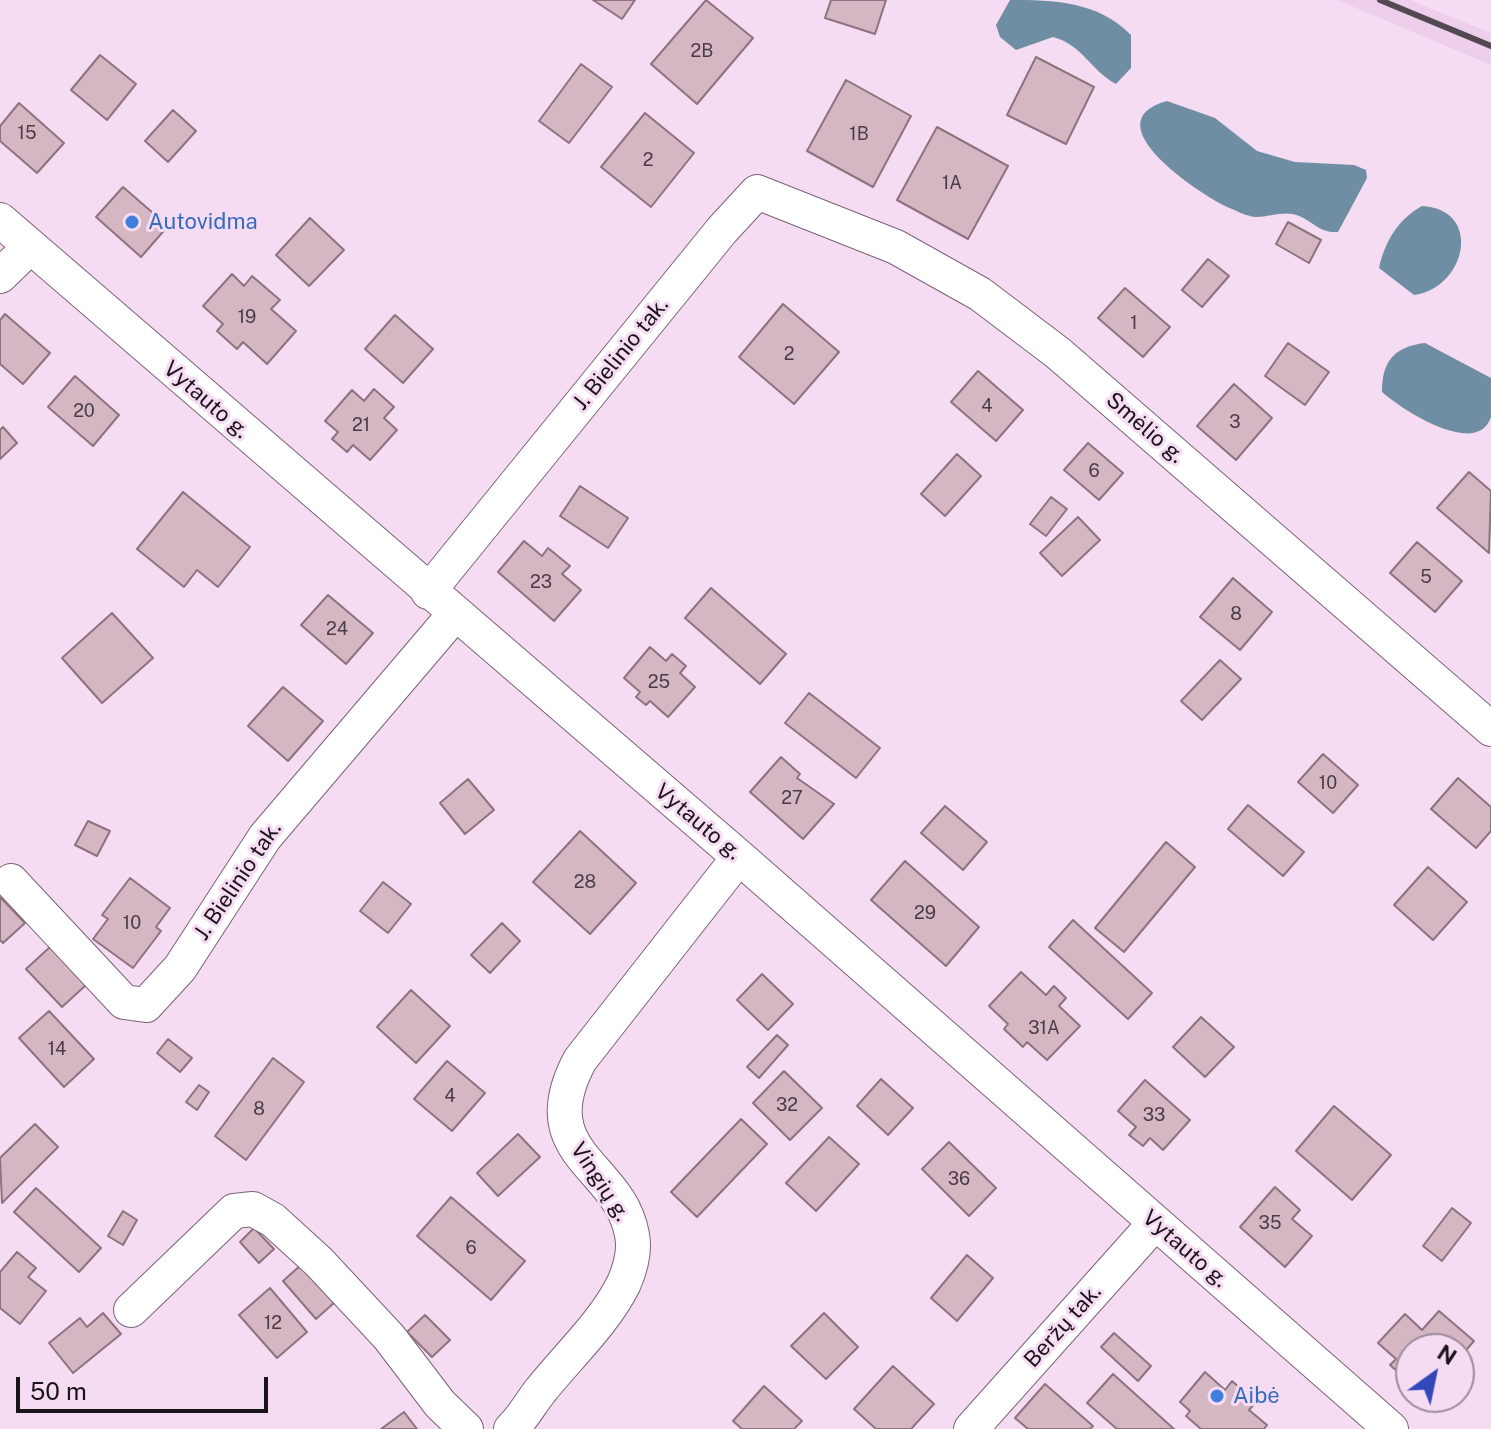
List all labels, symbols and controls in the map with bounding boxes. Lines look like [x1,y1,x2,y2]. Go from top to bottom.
house number: 2B [691,40,713,62]
house number: 15 [18,122,36,144]
house number: 1B [849,123,869,145]
house number: 2 [643,149,653,171]
house number: 1A [942,172,962,194]
place label: Autovidma [148,209,258,235]
marker: Autovidma [123,213,141,231]
street label: J. Bielinio tak. [568,292,674,416]
house number: 19 [238,306,256,328]
house number: 1 [1130,312,1138,334]
house number: 2 [784,343,794,365]
street label: Vytauto g. [158,356,254,444]
street label: Smėlio g. [1101,387,1189,469]
house number: 4 [981,395,993,417]
house number: 20 [73,400,95,422]
house number: 3 [1229,411,1241,433]
house number: 21 [352,414,370,436]
house number: 6 [1088,460,1100,482]
house number: 5 [1420,566,1432,588]
house number: 23 [530,571,552,593]
house number: 8 [1230,603,1242,625]
house number: 24 [326,618,348,640]
house number: 25 [648,671,670,693]
house number: 10 [1319,772,1337,794]
street label: Vytauto g. [649,778,747,866]
house number: 27 [781,787,803,809]
street label: J. Bielinio tak. [189,817,287,945]
house number: 28 [574,871,596,893]
house number: 29 [914,902,936,924]
house number: 10 [123,912,141,934]
house number: 31A [1028,1017,1060,1039]
house number: 14 [48,1038,66,1060]
house number: 4 [444,1085,456,1107]
house number: 32 [776,1094,798,1116]
house number: 8 [253,1098,265,1120]
house number: 33 [1143,1104,1165,1126]
street label: Vingių g. [565,1137,635,1227]
house number: 36 [948,1168,970,1190]
street label: Vytauto g. [1137,1205,1233,1293]
house number: 35 [1259,1212,1281,1234]
house number: 6 [465,1237,477,1259]
street label: Beržų tak. [1019,1279,1107,1373]
house number: 12 [264,1312,282,1334]
north arrow [1395,1333,1475,1413]
text: N [1433,1339,1461,1370]
scale bar [20,1361,272,1411]
text: 50 m [30,1377,87,1405]
place label: Aibė [1233,1383,1280,1409]
marker: Aibė [1208,1387,1226,1405]

